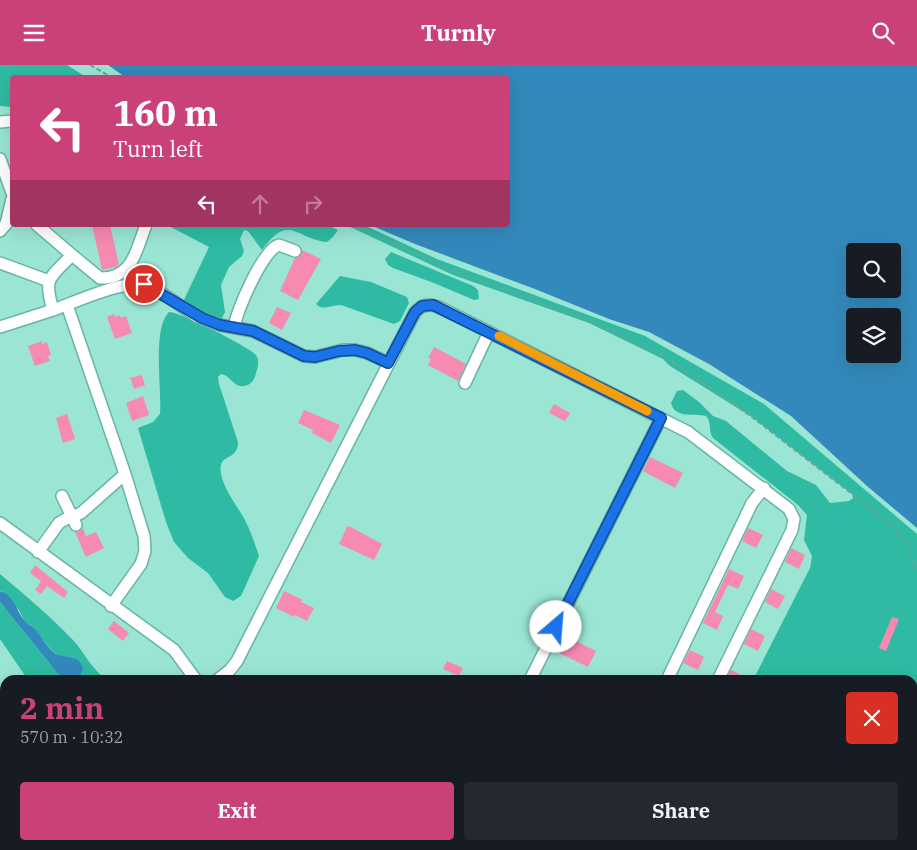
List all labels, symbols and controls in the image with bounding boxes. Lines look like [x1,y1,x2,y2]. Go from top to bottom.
text: Turnly [421,18,496,47]
icon: menu [20,19,48,47]
icon: search [869,19,897,47]
text: 160 m [113,90,218,136]
icon: left [30,95,95,160]
text: Turn left [113,134,203,163]
icon: left [193,190,221,218]
icon: ahead [246,190,274,218]
icon: right [299,190,327,218]
map controls [846,243,901,363]
button: search [846,243,901,298]
pin [123,263,165,305]
icon: arrive [130,270,158,298]
button: layers [846,308,901,363]
position arrow [529,600,581,652]
text: 2 min [20,688,104,727]
button: close [846,692,898,744]
text: 570 m · 10:32 [20,727,123,747]
button: Exit [20,782,454,840]
button: Share [464,782,898,840]

